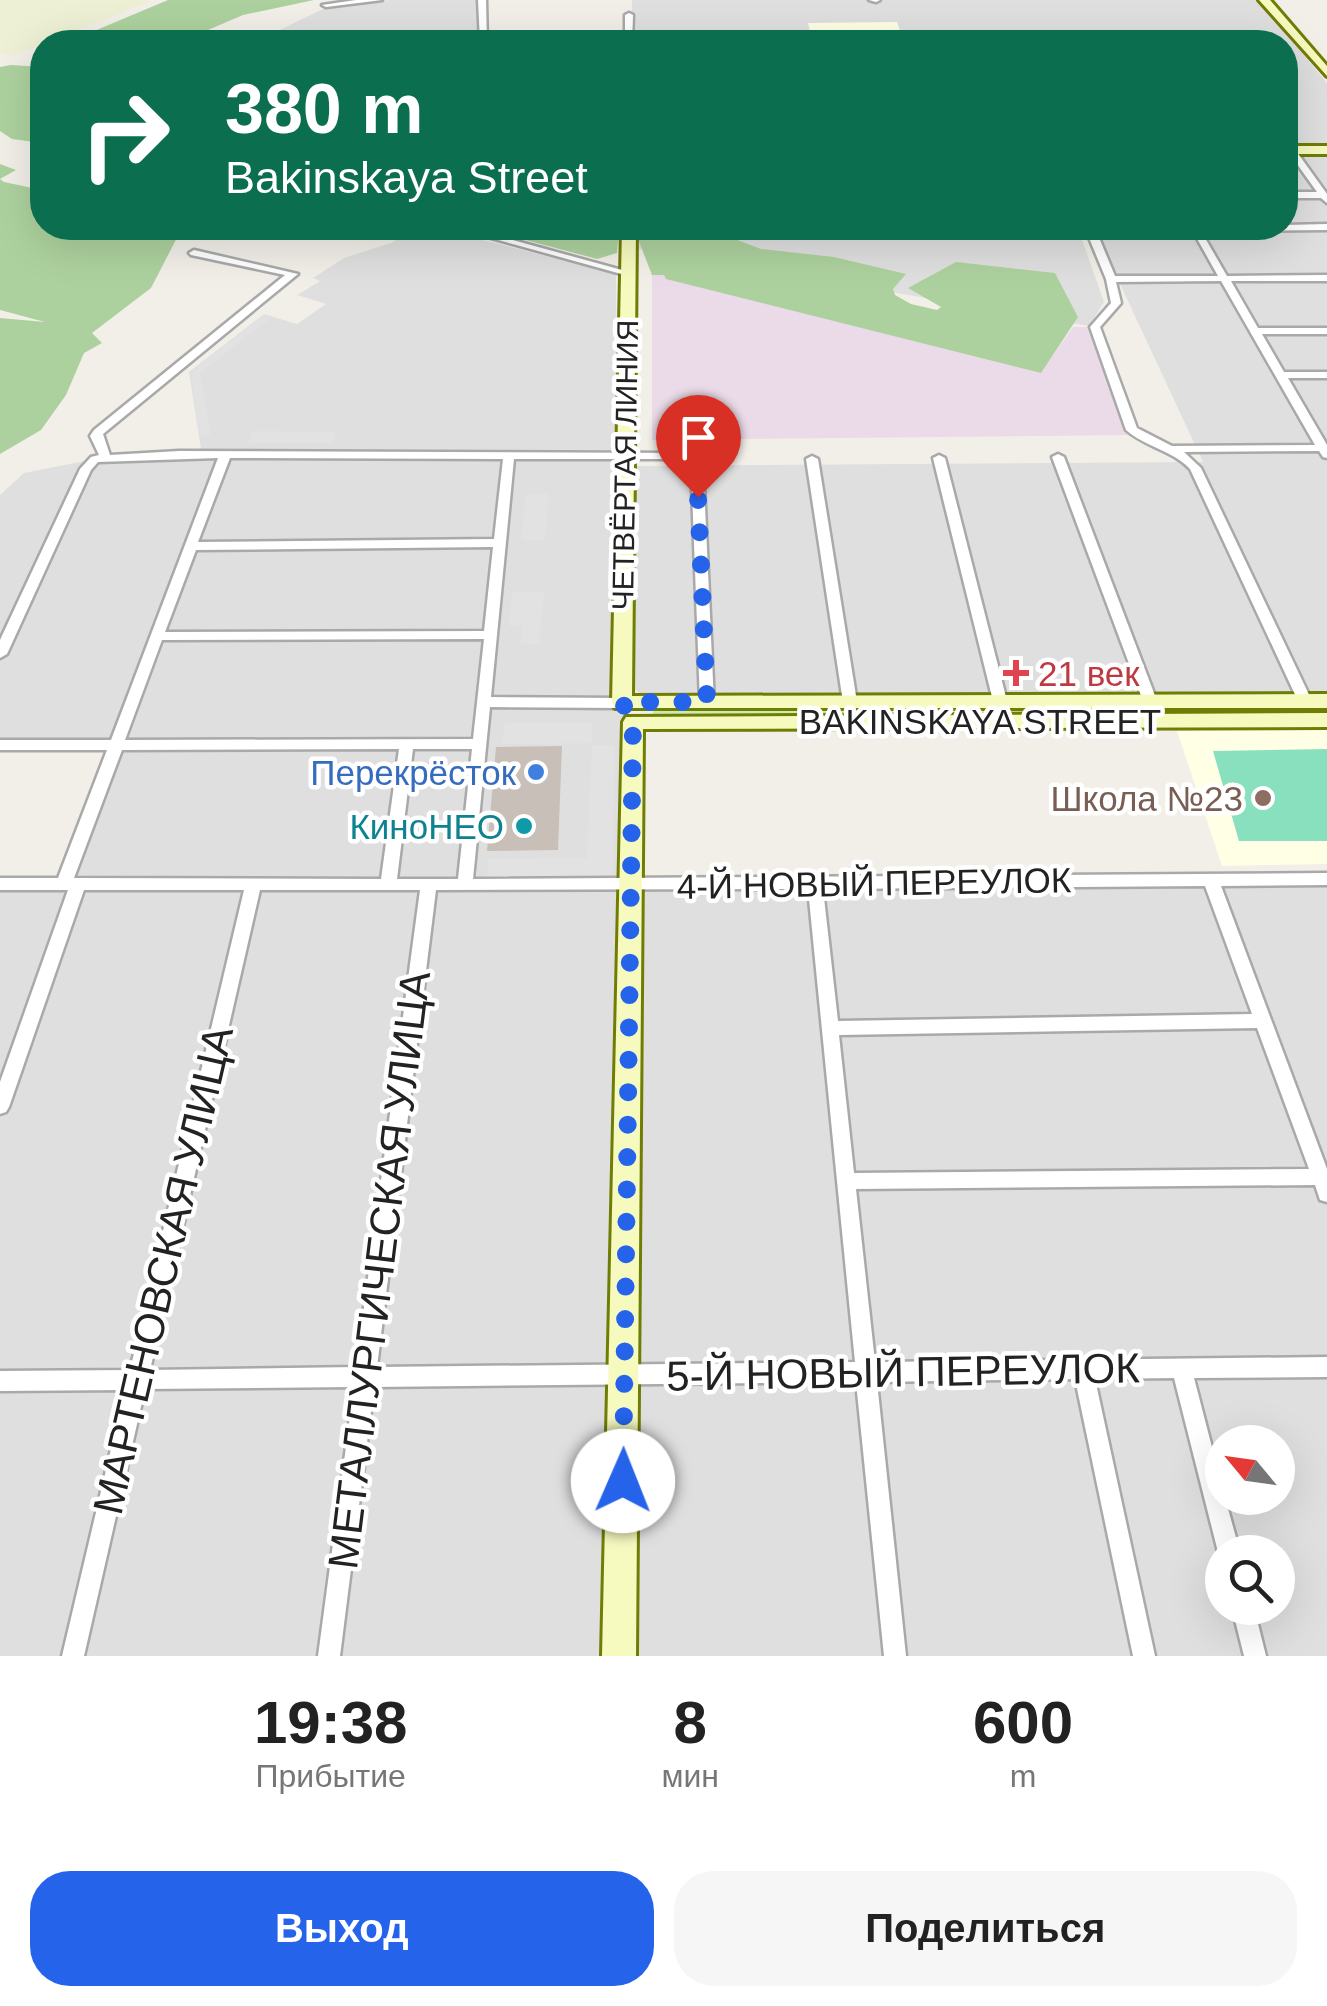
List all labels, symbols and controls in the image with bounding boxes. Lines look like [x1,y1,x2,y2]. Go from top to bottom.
icon: right [60,70,190,200]
text: 380 m [225,70,423,148]
text: Bakinskaya Street [225,152,588,203]
street label: ЧЕТВЁРТАЯ ЛИНИЯ [606,319,644,611]
pin [656,395,741,498]
icon: arrive [671,410,726,465]
place label: 21 век [1038,654,1140,693]
marker: 21 век [1003,660,1029,686]
street label: BAKINSKAYA STREET [799,702,1161,741]
place label: Перекрёсток [310,753,517,792]
marker: Перекрёсток [525,761,547,783]
place label: Школа №23 [1050,779,1243,818]
marker: Школа №23 [1252,787,1274,809]
place label: КиноНЕО [349,807,504,846]
marker: КиноНЕО [513,815,535,837]
street label: 4-Й НОВЫЙ ПЕРЕУЛОК [676,860,1072,906]
street label: МЕТАЛЛУРГИЧЕСКАЯ УЛИЦА [319,968,439,1572]
street label: МАРТЕНОВСКАЯ УЛИЦА [84,1021,242,1519]
street label: 5-Й НОВЫЙ ПЕРЕУЛОК [666,1343,1141,1400]
north arrow [1205,1425,1295,1515]
map controls [1205,1425,1295,1625]
position arrow [571,1429,675,1533]
button: search [1205,1535,1295,1625]
text: 19:38 [254,1689,407,1756]
text: 8 [673,1689,707,1756]
text: 600 [973,1689,1073,1756]
text: Прибытие [256,1758,406,1794]
text: мин [661,1758,719,1794]
text: m [1010,1758,1036,1794]
button: Выход [30,1871,654,1986]
button: Поделиться [674,1871,1297,1986]

